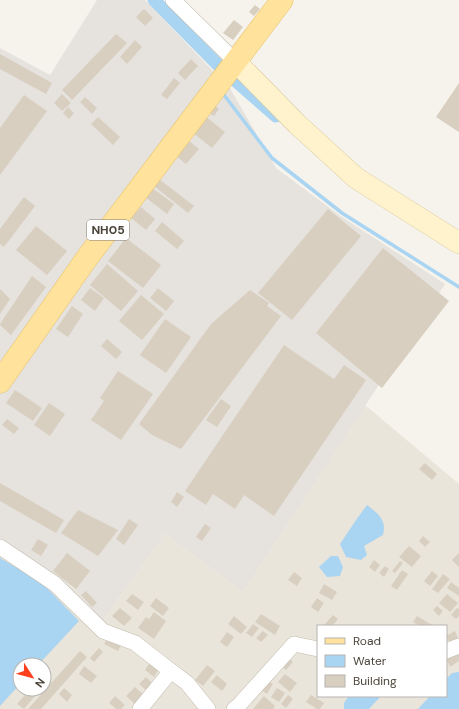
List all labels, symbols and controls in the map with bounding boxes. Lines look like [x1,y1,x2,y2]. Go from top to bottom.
road number: NH05 [87,220,129,240]
legend [317,625,447,697]
text: Road [353,633,381,649]
text: Water [353,653,387,669]
north arrow [12,657,52,697]
text: Building [353,673,397,689]
text: N [32,676,48,690]

